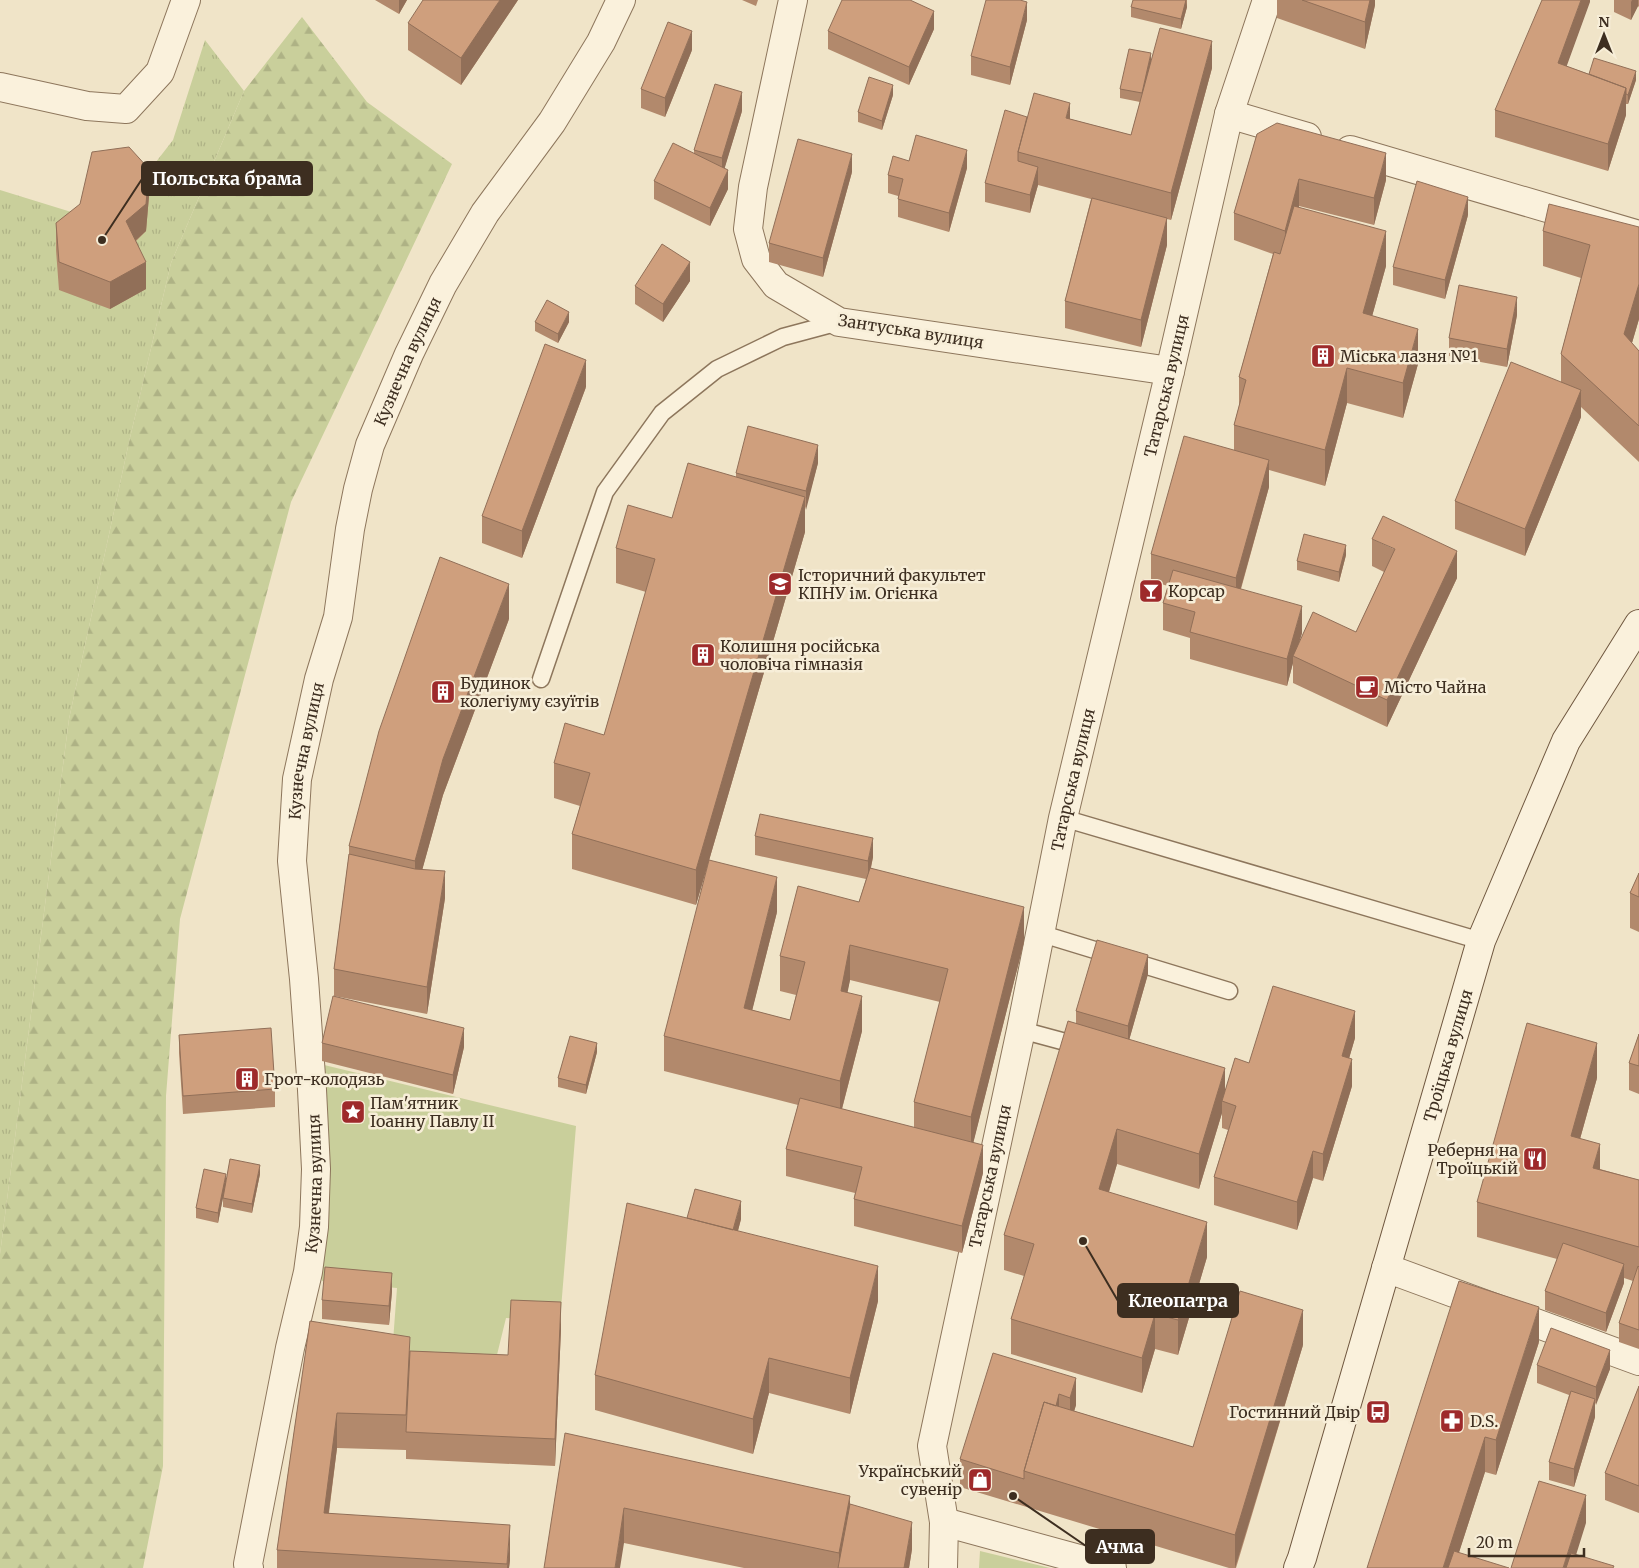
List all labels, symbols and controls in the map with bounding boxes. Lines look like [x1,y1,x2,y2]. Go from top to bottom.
north arrow [1579,10,1629,60]
text: N [1598,13,1610,31]
callout: Польська брама [142,162,312,195]
text: Польська брама [152,167,302,190]
street label: Кузнечна вулиця [369,293,445,429]
street label: Зантуська вулиця [837,310,985,352]
street label: Татарська вулиця [1140,312,1193,459]
building icon: Міська лазня №1 [1310,343,1336,369]
place label: Міська лазня №1 [1340,346,1478,366]
place label: Історичний факультет КПНУ ім. Огієнка [798,565,986,603]
school or university icon: Історичний факультет КПНУ ім. Огієнка [767,571,793,597]
bar icon: Корсар [1138,578,1164,604]
place label: Корсар [1168,581,1225,601]
place label: Колишня російська чоловіча гімназія [720,636,880,674]
building icon: Колишня російська чоловіча гімназія [690,642,716,668]
place label: Будинок колегіуму єзуїтів [460,673,599,711]
cafe icon: Місто Чайна [1354,674,1380,700]
place label: Місто Чайна [1384,677,1487,697]
building icon: Будинок колегіуму єзуїтів [430,679,456,705]
street label: Кузнечна вулиця [285,680,328,820]
street label: Татарська вулиця [1047,706,1099,853]
street label: Троїцька вулиця [1419,987,1476,1124]
building icon: Грот-колодязь [234,1066,260,1092]
place label: Грот-колодязь [264,1069,384,1089]
place label: Пам'ятник Iоанну Павлу II [370,1093,494,1131]
place icon: Пам'ятник Iоанну Павлу II [340,1099,366,1125]
street label: Татарська вулиця [965,1103,1015,1249]
street label: Кузнечна вулиця [301,1113,326,1255]
place label: Реберня на Троїцькій [1428,1140,1518,1178]
restaurant icon: Реберня на Троїцькій [1522,1146,1548,1172]
callout: Клеопатра [1118,1284,1238,1317]
text: Клеопатра [1128,1289,1228,1312]
bus stop icon: Гостинний Двір [1365,1399,1391,1425]
place label: Гостинний Двір [1229,1402,1360,1422]
pharmacy icon: D.S. [1439,1408,1465,1434]
place label: D.S. [1470,1411,1498,1431]
place label: Український сувенір [858,1461,962,1499]
shop icon: Український сувенір [967,1467,993,1493]
scale bar [1469,1526,1584,1558]
callout: Ачма [1086,1530,1154,1563]
text: 20 m [1476,1533,1513,1552]
text: Ачма [1095,1535,1144,1558]

